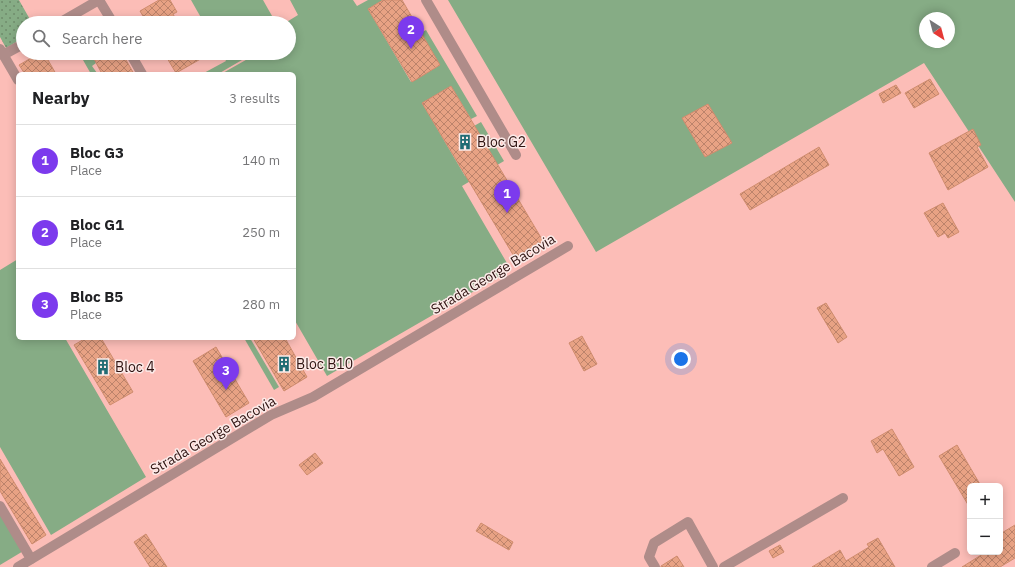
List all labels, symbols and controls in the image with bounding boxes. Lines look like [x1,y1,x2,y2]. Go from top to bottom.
north arrow [919,12,955,48]
search box [16,16,296,60]
pin: 2 [398,16,424,49]
icon: search [30,27,52,49]
text: Search here [62,29,142,48]
text: Nearby [32,87,90,109]
text: 3 results [229,90,280,107]
building icon: Bloc G2 [456,133,474,151]
place label: Bloc G2 [477,133,526,151]
text: Bloc G3 [70,143,124,162]
text: 1 [41,152,49,169]
text: 140 m [242,152,280,169]
text: Place [70,162,102,179]
pin: 1 [494,180,520,213]
text: Bloc G1 [70,215,124,234]
text: 2 [41,224,49,241]
text: 250 m [242,224,280,241]
street label: Strada George Bacovia [427,229,559,318]
text: Place [70,234,102,251]
text: Bloc B5 [70,287,123,306]
text: 3 [41,296,49,313]
text: 280 m [242,296,280,313]
text: Place [70,306,102,323]
your location [671,349,691,369]
building icon: Bloc B10 [275,355,293,373]
place label: Bloc B10 [296,355,353,373]
pin: 3 [213,357,239,390]
building icon: Bloc 4 [94,358,112,376]
place label: Bloc 4 [115,358,155,376]
street label: Strada George Bacovia [147,391,279,478]
map controls [967,483,1003,555]
button: + [967,483,1003,519]
button: − [967,519,1003,555]

